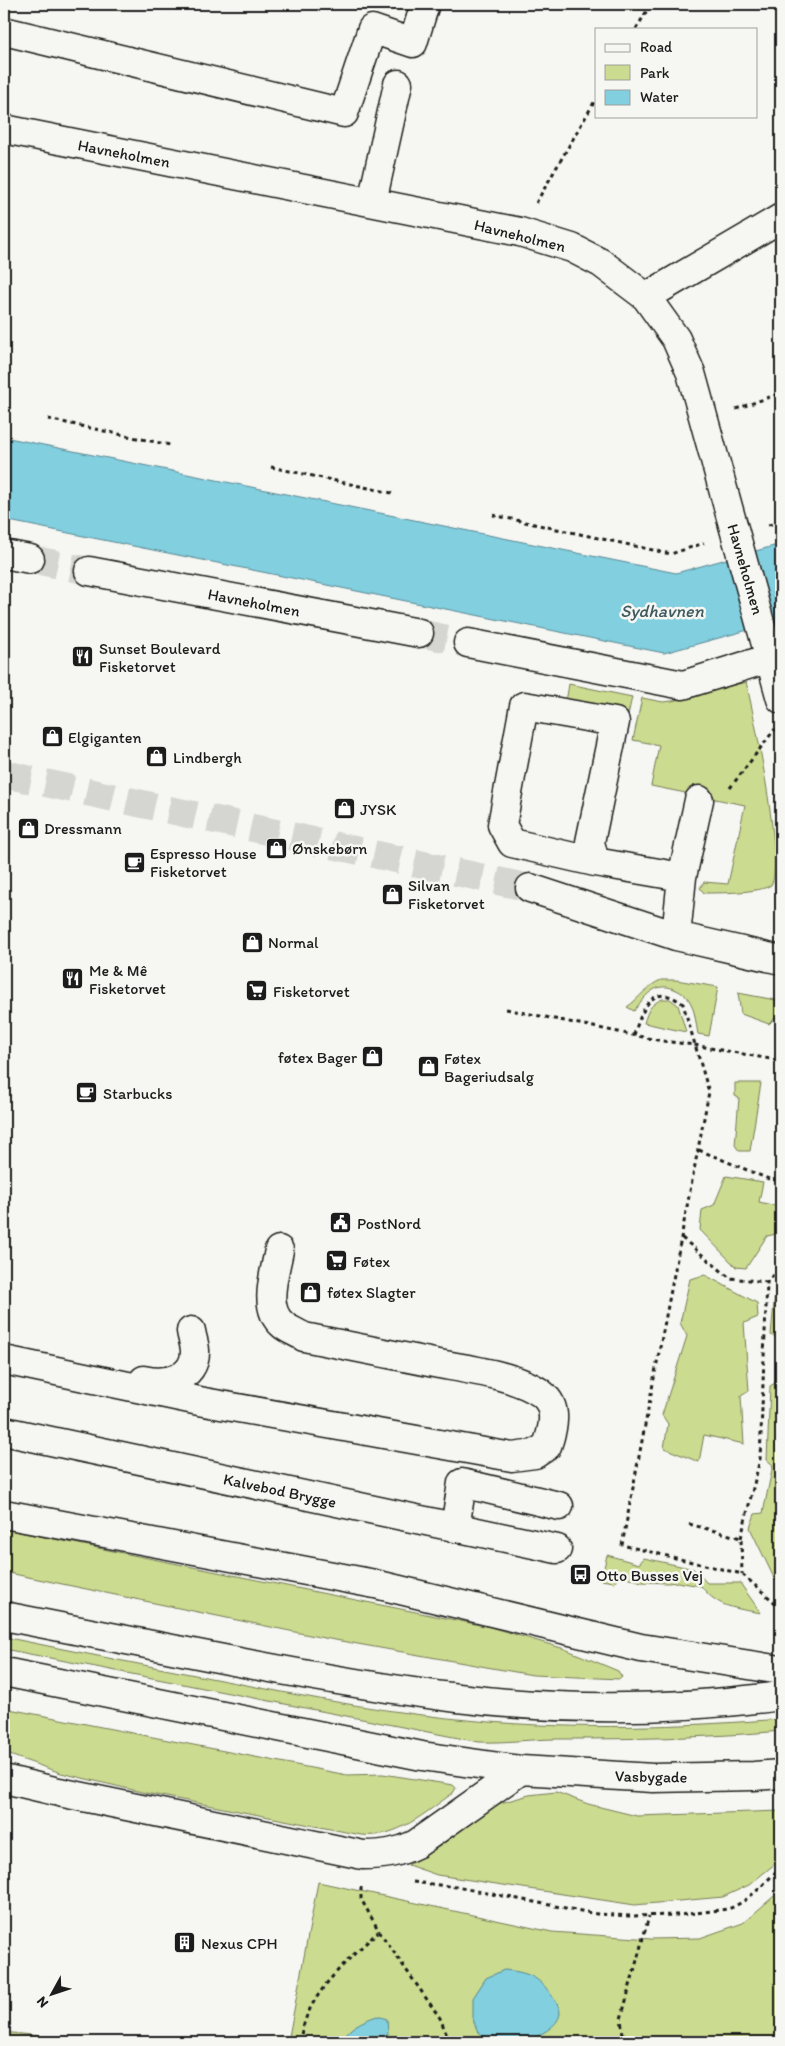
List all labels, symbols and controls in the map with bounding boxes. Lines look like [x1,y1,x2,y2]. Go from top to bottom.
legend [595,28,758,118]
text: Road [640,38,673,56]
text: Park [640,64,670,82]
text: Water [640,88,679,106]
street label: Havneholmen [76,135,172,172]
street label: Havneholmen [472,215,568,256]
street label: Havneholmen [723,522,768,617]
street label: Havneholmen [206,584,302,621]
water label: Sydhavnen [620,600,705,622]
place label: Sunset Boulevard Fisketorvet [99,639,221,676]
restaurant icon: Sunset Boulevard Fisketorvet [71,645,95,669]
shop icon: Elgiganten [40,725,64,749]
place label: Elgiganten [68,728,141,747]
shop icon: Lindbergh [145,745,169,769]
place label: Lindbergh [173,748,242,767]
shop icon: JYSK [332,797,356,821]
place label: JYSK [360,800,397,819]
shop icon: Dressmann [16,816,40,840]
place label: Dressmann [44,819,122,838]
shop icon: Ønskebørn [264,836,288,860]
place label: Ønskebørn [292,839,367,858]
place label: Espresso House Fisketorvet [150,844,257,881]
cafe icon: Espresso House Fisketorvet [122,850,146,874]
place label: Silvan Fisketorvet [408,876,485,913]
shop icon: Silvan Fisketorvet [380,882,404,906]
shop icon: Normal [240,930,264,954]
place label: Normal [268,933,319,952]
place label: Me & Mê Fisketorvet [89,961,166,998]
restaurant icon: Me & Mê Fisketorvet [61,967,85,991]
supermarket icon: Fisketorvet [245,979,269,1003]
place label: Fisketorvet [273,982,350,1001]
shop icon: føtex Bager [361,1045,385,1069]
place label: føtex Bager [278,1048,357,1067]
place label: Føtex Bageriudsalg [444,1049,535,1086]
shop icon: Føtex Bageriudsalg [416,1055,440,1079]
cafe icon: Starbucks [75,1081,99,1105]
place label: Starbucks [103,1084,172,1103]
public building icon: PostNord [329,1211,353,1235]
place label: PostNord [357,1214,421,1233]
supermarket icon: Føtex [325,1249,349,1273]
place label: Føtex [353,1252,391,1271]
shop icon: føtex Slagter [299,1280,323,1304]
place label: føtex Slagter [327,1283,416,1302]
street label: Kalvebod Brygge [222,1469,338,1512]
bus stop icon: Otto Busses Vej [568,1563,592,1587]
place label: Otto Busses Vej [596,1566,703,1585]
street label: Vasbygade [615,1766,688,1787]
building icon: Nexus CPH [173,1931,197,1955]
place label: Nexus CPH [201,1934,278,1953]
north arrow [28,1968,78,2018]
text: N [33,1993,52,2011]

